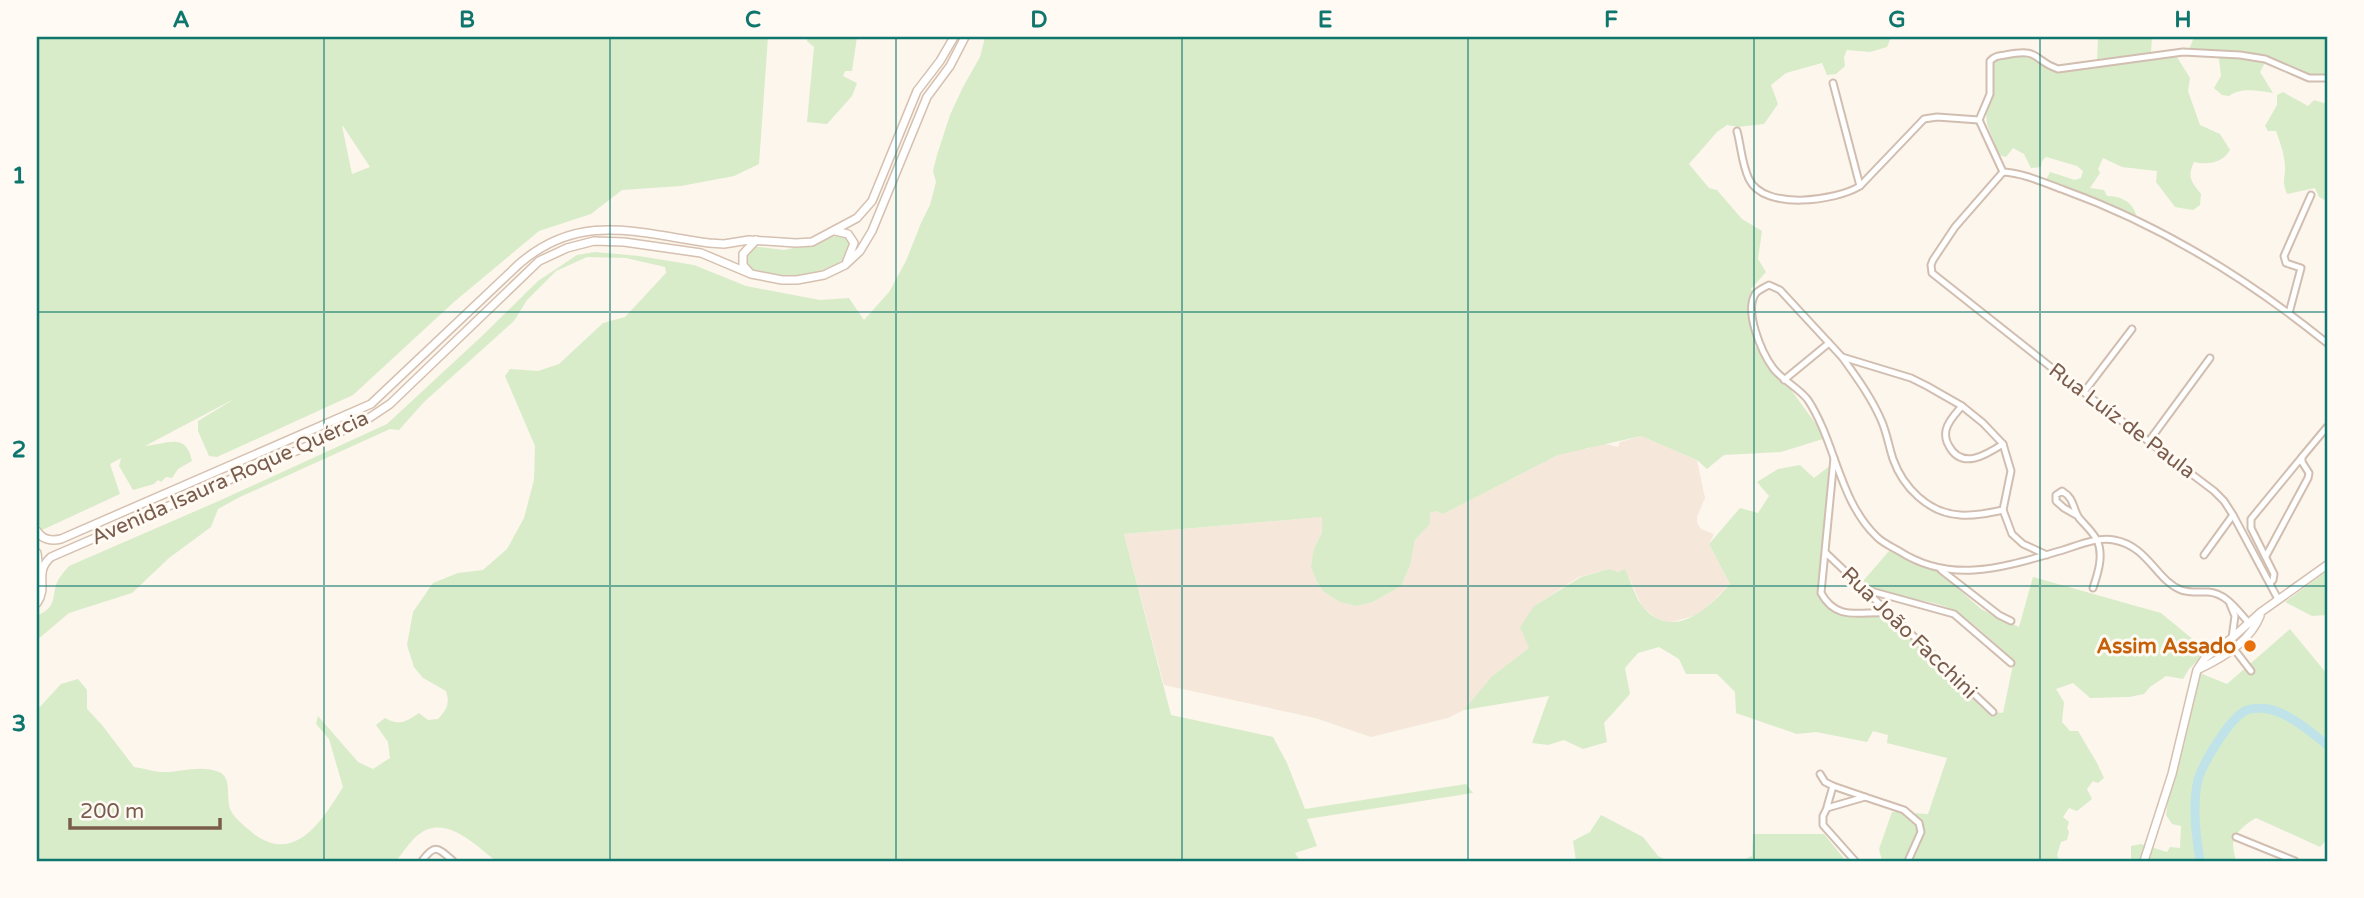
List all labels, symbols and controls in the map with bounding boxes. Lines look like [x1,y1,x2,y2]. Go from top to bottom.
text: A [172,6,190,34]
text: B [459,6,475,34]
text: C [745,6,761,34]
text: D [1030,6,1048,34]
text: E [1318,6,1332,34]
text: F [1604,6,1618,34]
text: G [1888,6,1906,34]
text: H [2174,6,2192,34]
text: 1 [12,162,26,190]
street label: Rua Luíz de Paula [2044,358,2200,484]
street label: Avenida Isaura Roque Quércia [88,405,372,551]
text: 2 [12,436,26,464]
street label: Rua João Facchini [1836,562,1982,704]
place label: Assim Assado [2097,634,2236,659]
marker: Assim Assado [2242,638,2258,654]
text: 3 [12,710,26,738]
scale bar [70,786,220,830]
text: 200 m [80,799,144,824]

